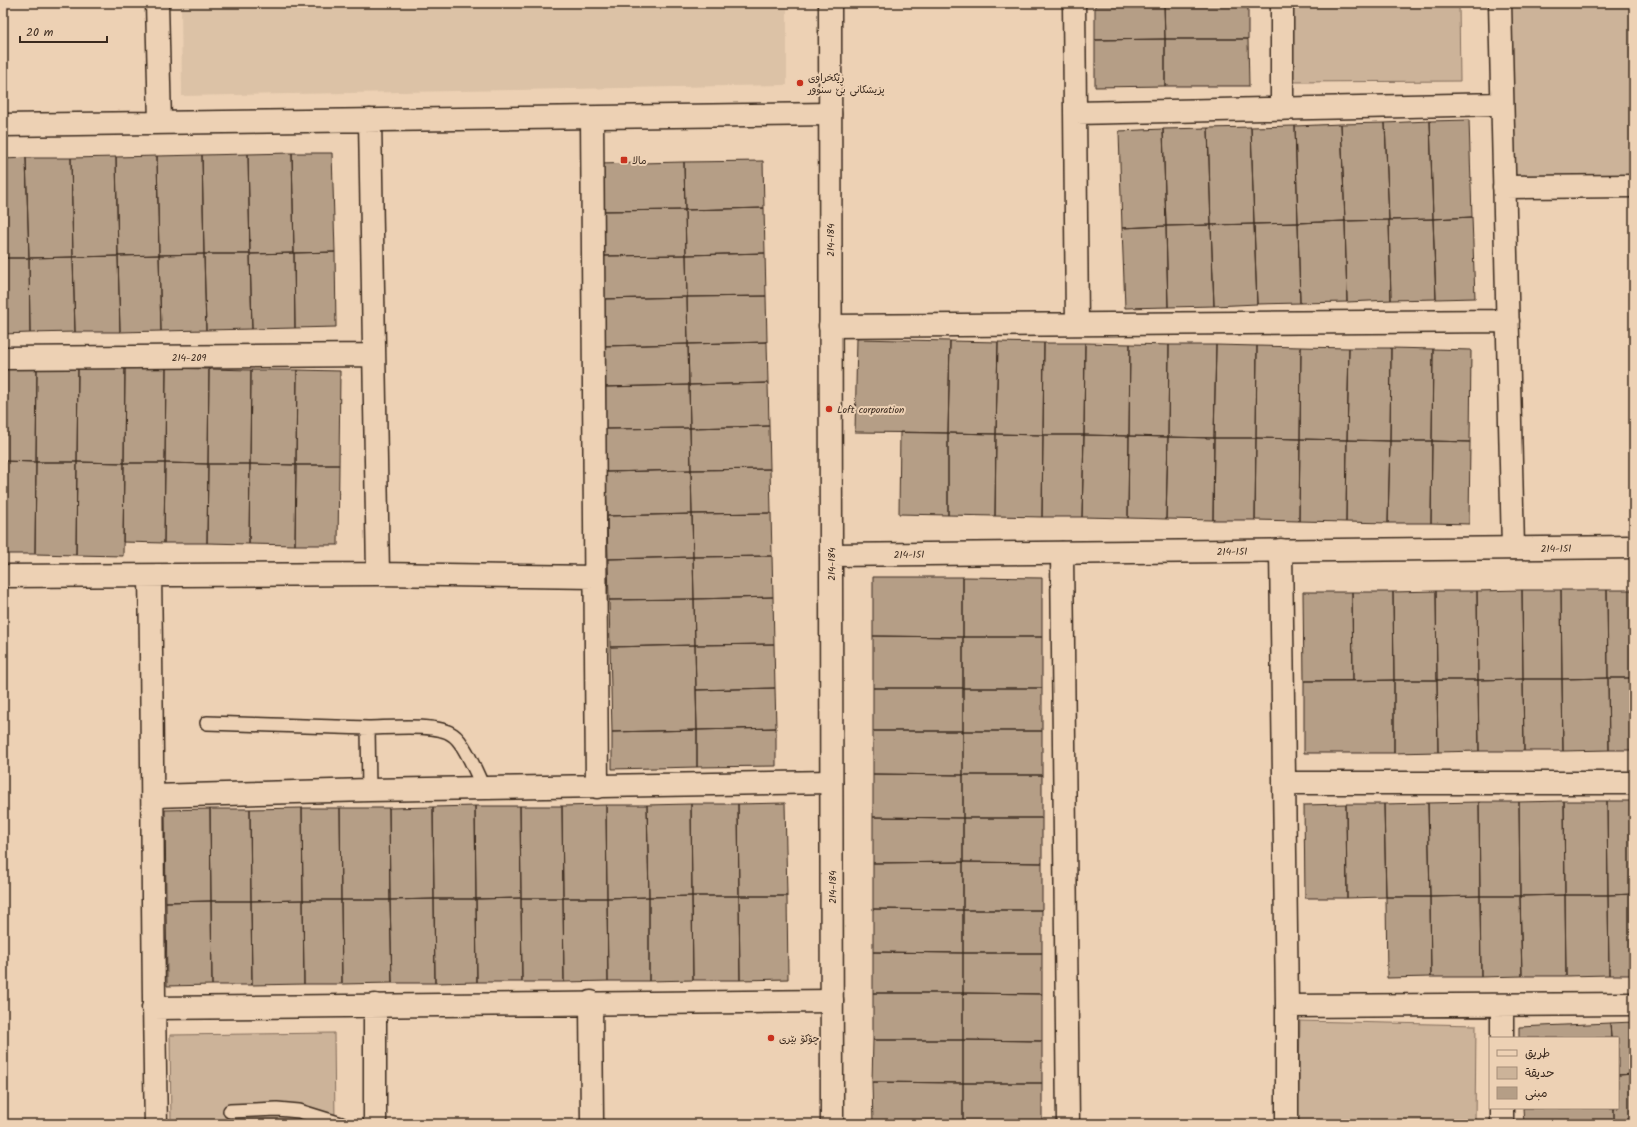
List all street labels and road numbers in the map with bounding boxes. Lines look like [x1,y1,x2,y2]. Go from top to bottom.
street label: 214-184 [823,223,839,257]
street label: 214-209 [172,350,206,366]
street label: 214-151 [1541,541,1572,557]
street label: 214-151 [1217,544,1248,560]
street label: 214-184 [824,547,840,581]
street label: 214-151 [894,547,925,563]
street label: 214-184 [825,870,841,904]

